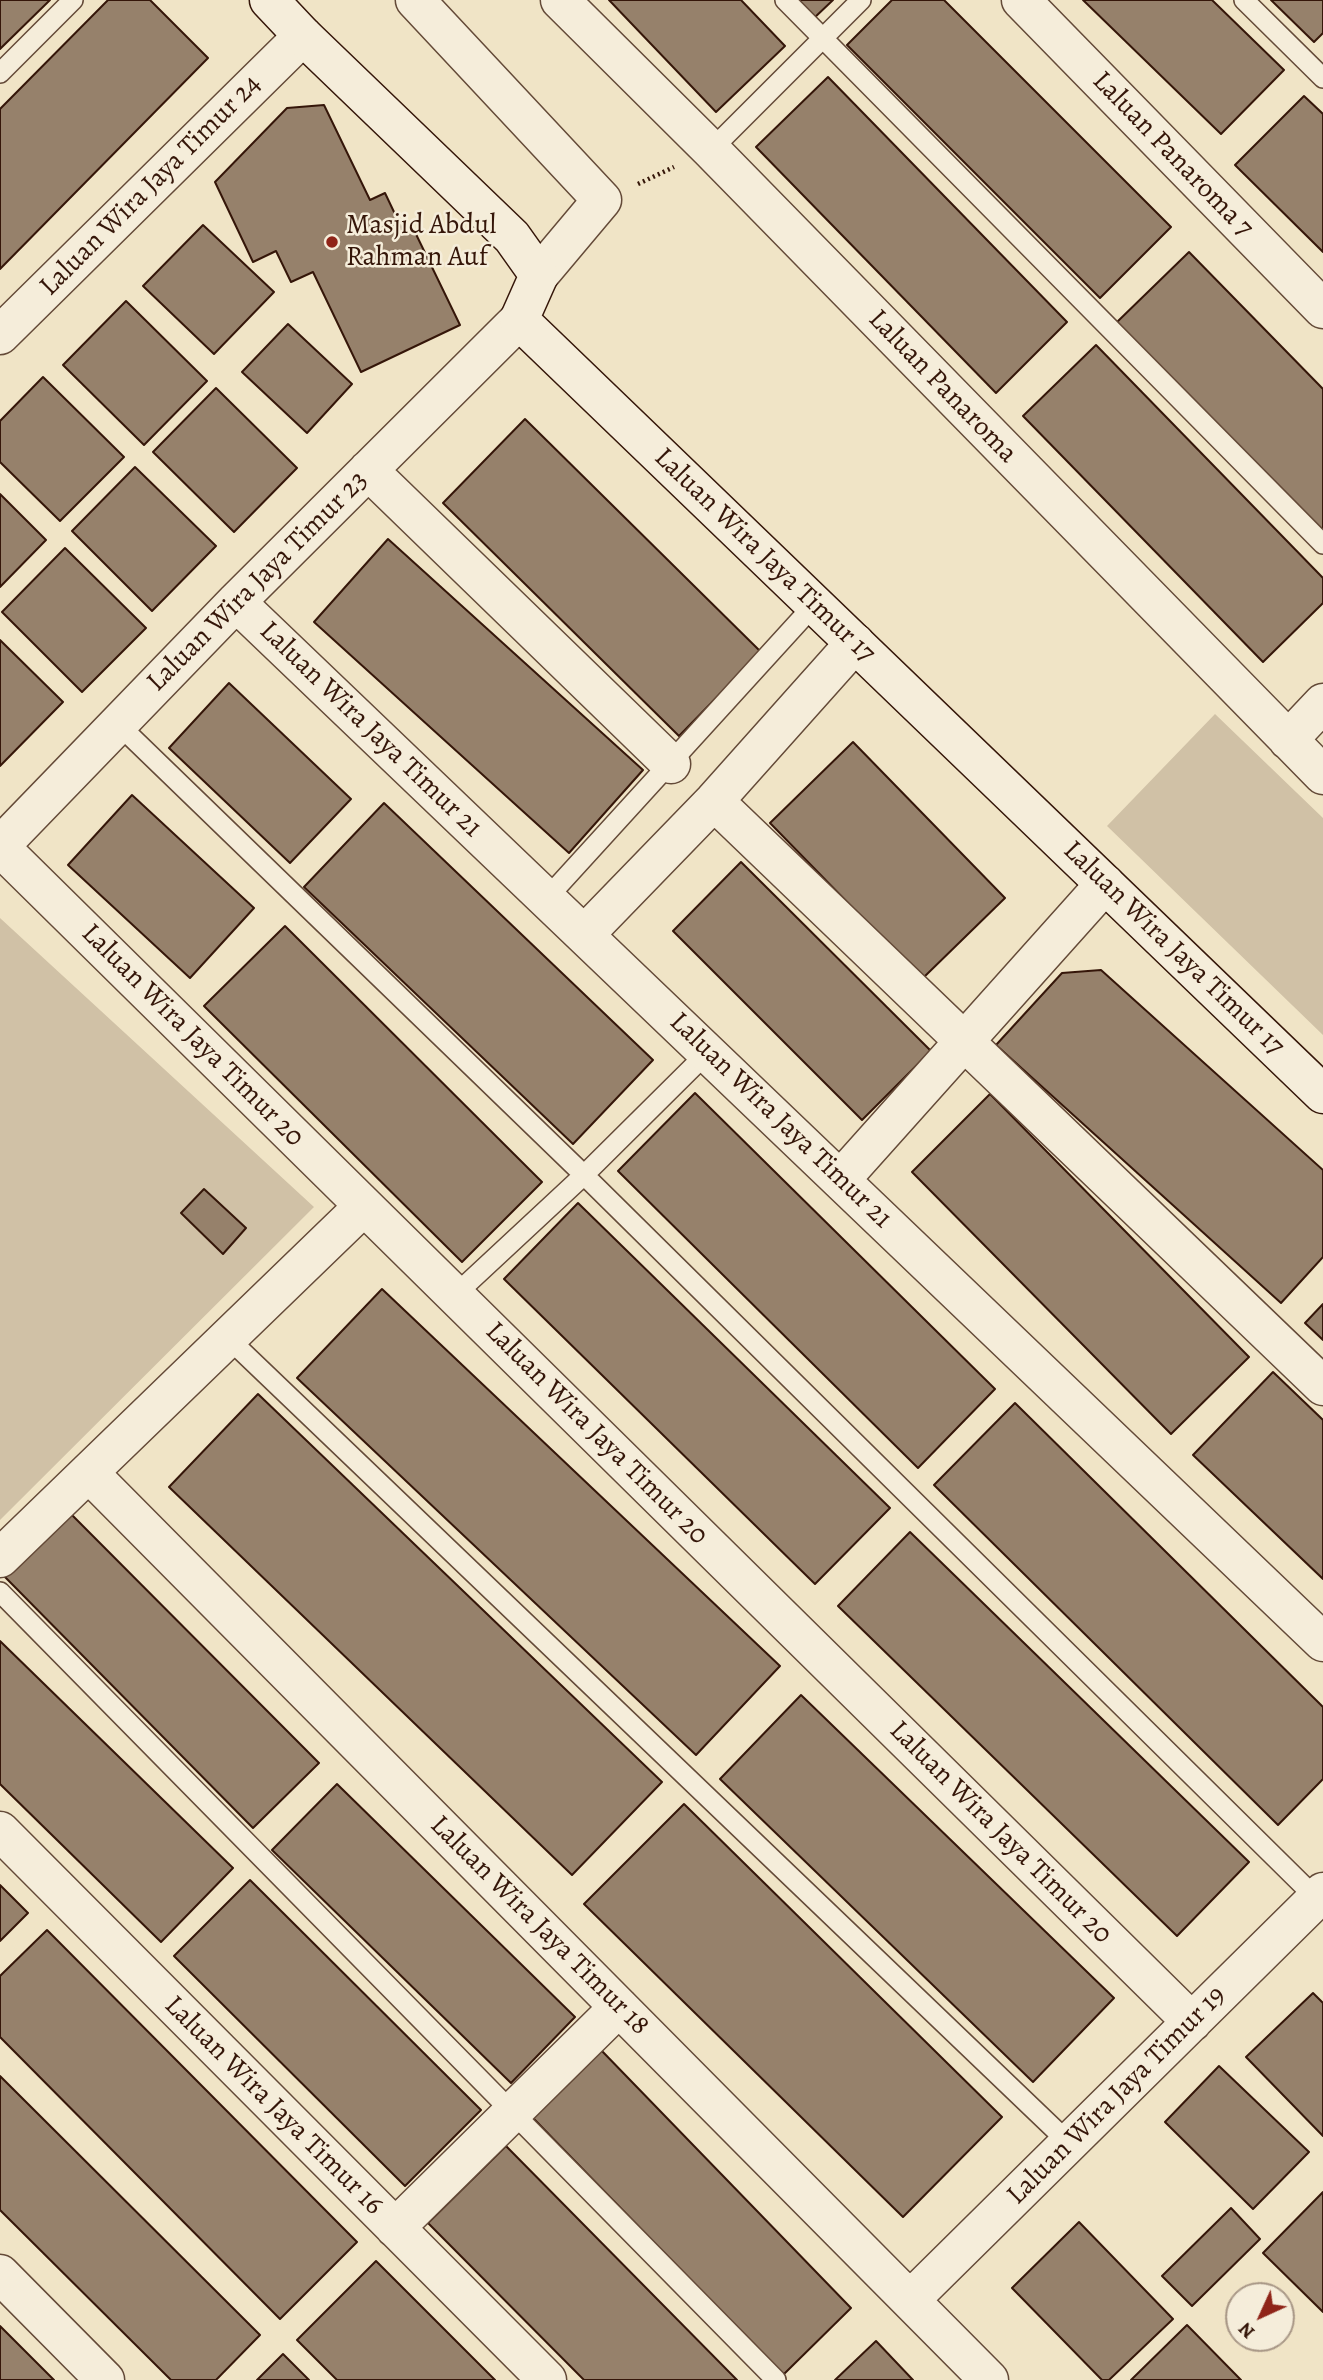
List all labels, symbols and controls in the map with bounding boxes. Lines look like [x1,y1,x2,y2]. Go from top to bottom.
street label: Laluan Panaroma 7 [1084,65,1260,245]
street label: Laluan Wira Jaya Timur 24 [33,68,269,304]
place label: Masjid Abdul Rahman Auf [346,209,496,275]
marker: Masjid Abdul Rahman Auf [324,234,340,250]
street label: Laluan Panaroma [860,303,1024,471]
street label: Laluan Wira Jaya Timur 17 [646,441,882,671]
street label: Laluan Wira Jaya Timur 23 [141,465,375,699]
street label: Laluan Wira Jaya Timur 21 [252,615,488,845]
street label: Laluan Wira Jaya Timur 17 [1055,834,1291,1064]
street label: Laluan Wira Jaya Timur 20 [73,917,311,1155]
street label: Laluan Wira Jaya Timur 21 [662,1006,898,1236]
street label: Laluan Wira Jaya Timur 20 [477,1315,715,1553]
street label: Laluan Wira Jaya Timur 20 [881,1714,1119,1952]
street label: Laluan Wira Jaya Timur 18 [422,1809,656,2043]
street label: Laluan Wira Jaya Timur 19 [1001,1980,1233,2212]
street label: Laluan Wira Jaya Timur 16 [156,1989,390,2223]
north arrow [1225,2282,1295,2352]
text: N [1232,2316,1261,2345]

